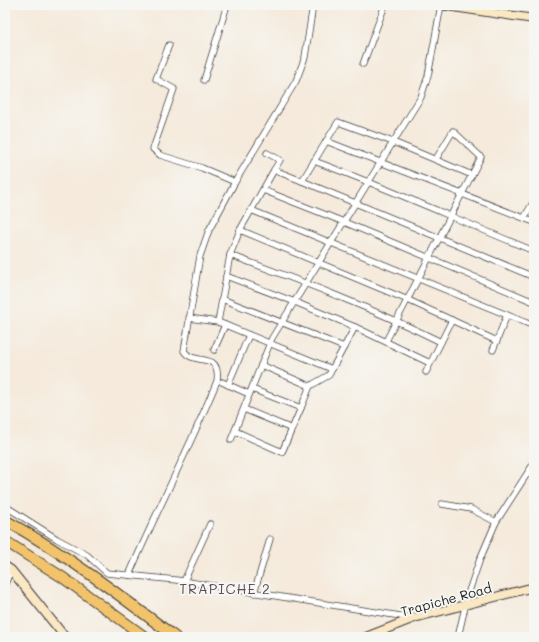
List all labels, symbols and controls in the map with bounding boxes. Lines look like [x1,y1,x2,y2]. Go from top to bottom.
district label: TRAPICHE 2 [179,579,271,598]
street label: Trapiche Road [399,579,493,619]

